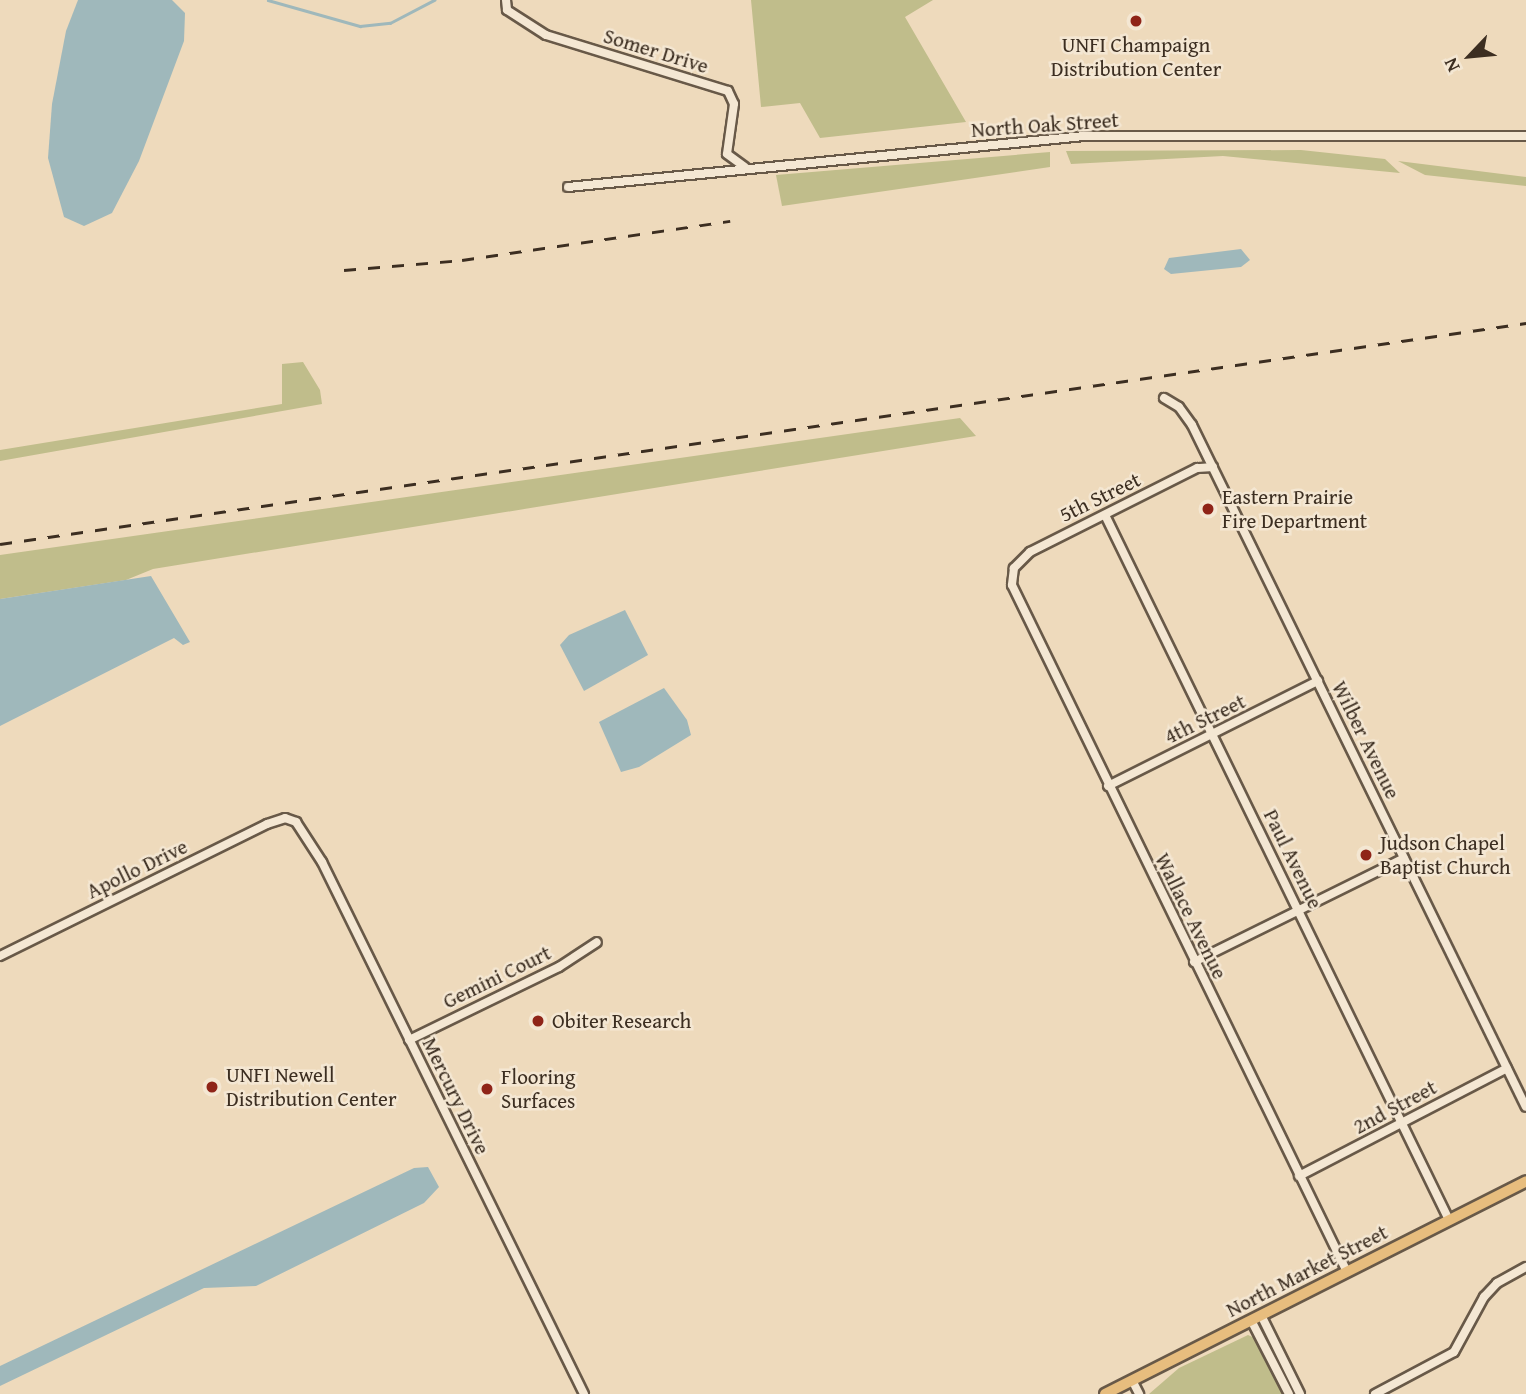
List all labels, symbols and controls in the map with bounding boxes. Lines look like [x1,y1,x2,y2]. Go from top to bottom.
marker: UNFI Champaign Distribution Center [1128,13,1144,29]
north arrow [1435,21,1505,91]
street label: Somer Drive [600,23,712,79]
place label: UNFI Champaign Distribution Center [1051,32,1221,82]
text: N [1436,53,1466,77]
street label: North Oak Street [970,107,1120,143]
street label: 5th Street [1055,467,1145,527]
place label: Eastern Prairie Fire Department [1222,484,1367,534]
marker: Eastern Prairie Fire Department [1200,501,1216,517]
street label: Wilber Avenue [1327,677,1405,803]
street label: 4th Street [1160,689,1250,749]
street label: Paul Avenue [1258,805,1328,913]
place label: Judson Chapel Baptist Church [1380,830,1511,880]
street label: Apollo Drive [82,834,192,904]
marker: Judson Chapel Baptist Church [1358,847,1374,863]
street label: Wallace Avenue [1150,849,1232,983]
street label: Gemini Court [439,940,555,1014]
place label: Obiter Research [552,1008,691,1034]
marker: Obiter Research [530,1013,546,1029]
street label: Mercury Drive [417,1033,495,1159]
place label: UNFI Newell Distribution Center [226,1062,397,1112]
place label: Flooring Surfaces [501,1064,575,1114]
street label: 2nd Street [1349,1075,1441,1139]
marker: UNFI Newell Distribution Center [204,1079,220,1095]
marker: Flooring Surfaces [479,1081,495,1097]
street label: North Market Street [1222,1219,1392,1323]

